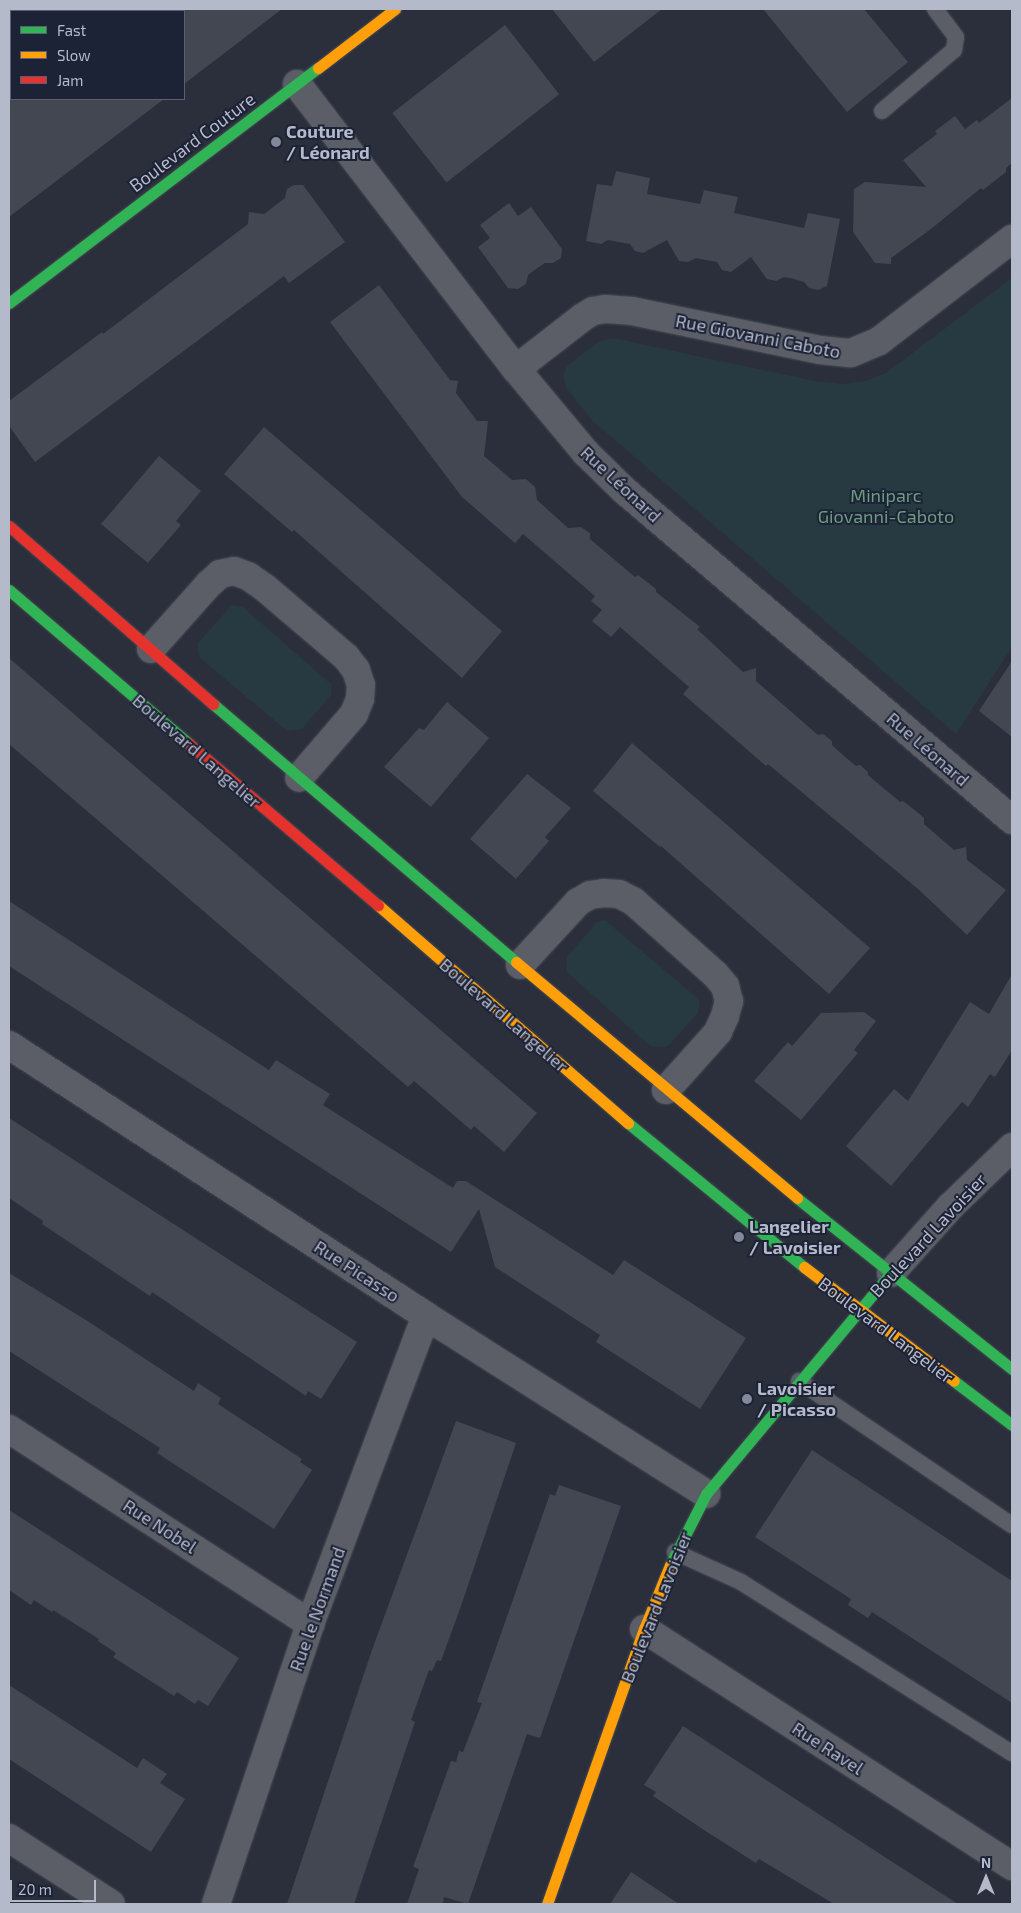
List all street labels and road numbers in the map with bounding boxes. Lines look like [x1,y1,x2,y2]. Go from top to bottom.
street label: Boulevard Couture [125,88,259,196]
street label: Rue Giovanni Caboto [674,309,842,363]
street label: Rue Léonard [576,441,666,527]
street label: Boulevard Langelier [128,689,266,813]
street label: Rue Léonard [882,707,974,791]
street label: Boulevard Langelier [435,953,573,1077]
street label: Boulevard Lavoisier [865,1169,991,1301]
street label: Rue Picasso [310,1235,404,1307]
street label: Boulevard Langelier [814,1272,958,1388]
street label: Rue Nobel [119,1494,201,1558]
street label: Boulevard Lavoisier [616,1528,696,1686]
street label: Rue le Normand [285,1544,349,1674]
street label: Rue Ravel [788,1717,868,1779]

